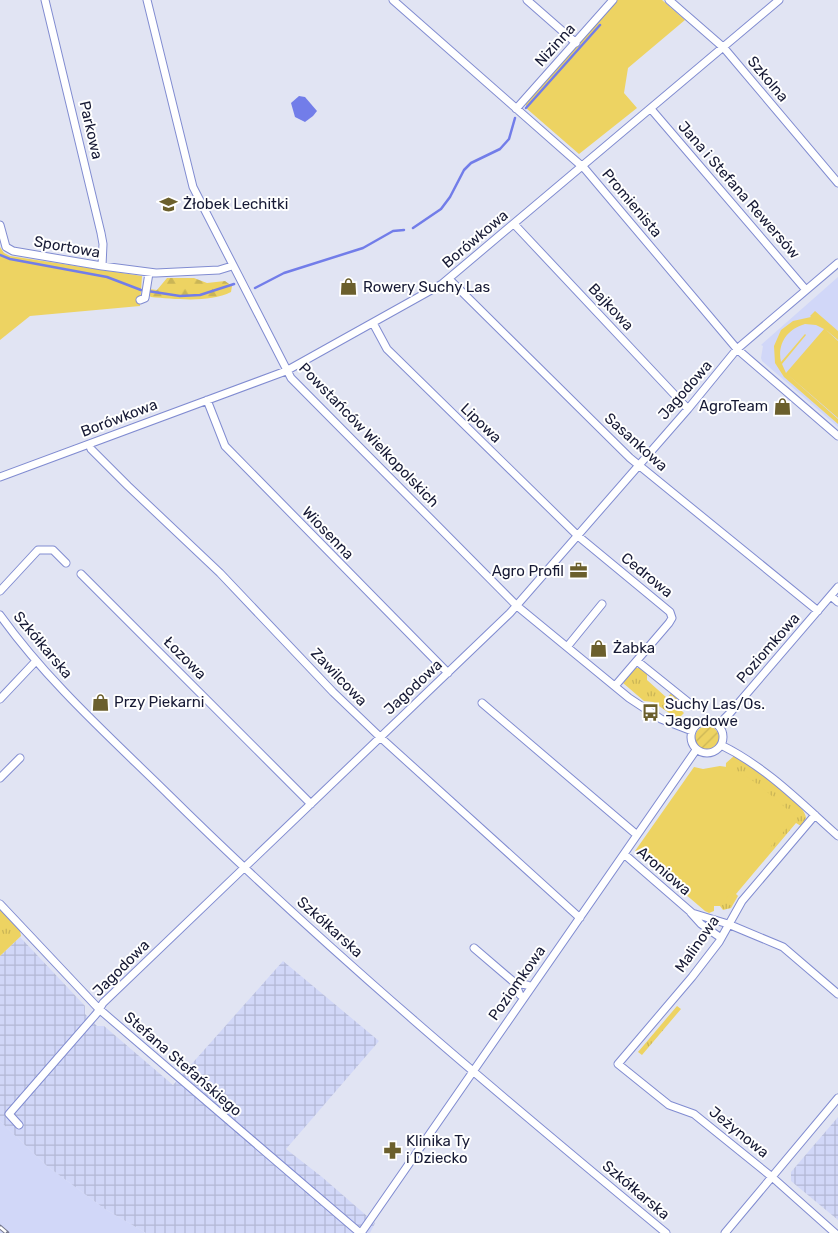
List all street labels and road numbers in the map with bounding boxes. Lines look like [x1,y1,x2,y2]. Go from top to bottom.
street label: Nizinna [531,20,579,70]
street label: Szkolna [744,53,792,105]
street label: Parkowa [76,99,106,161]
street label: Jana i Stefana Rewersów [674,117,804,263]
street label: Promienista [598,165,666,241]
street label: Borówkowa [438,206,512,272]
street label: Sportowa [32,232,102,262]
street label: Bajkowa [585,280,637,334]
street label: Jagodowa [654,357,716,423]
street label: Powstańców Wielkopolskich [295,359,443,511]
street label: Borówkowa [78,395,160,441]
street label: Lipowa [457,399,505,447]
street label: Sasankowa [601,409,671,475]
street label: Wiosenna [298,503,358,563]
street label: Cedrowa [617,549,677,601]
street label: Szkółkarska [10,608,76,682]
street label: Poziomkowa [733,609,803,687]
street label: Łozowa [160,633,210,683]
street label: Zawilcowa [307,644,371,710]
street label: Jagodowa [380,656,446,718]
street label: Aroniowa [633,843,695,899]
street label: Szkółkarska [293,893,367,961]
street label: Malinowa [671,912,723,976]
street label: Jagodowa [89,936,153,1000]
street label: Poziomkowa [485,942,549,1024]
street label: Stefana Stefańskiego [120,1008,246,1120]
street label: Jeżynowa [706,1103,772,1161]
street label: Szkółkarska [599,1157,673,1223]

